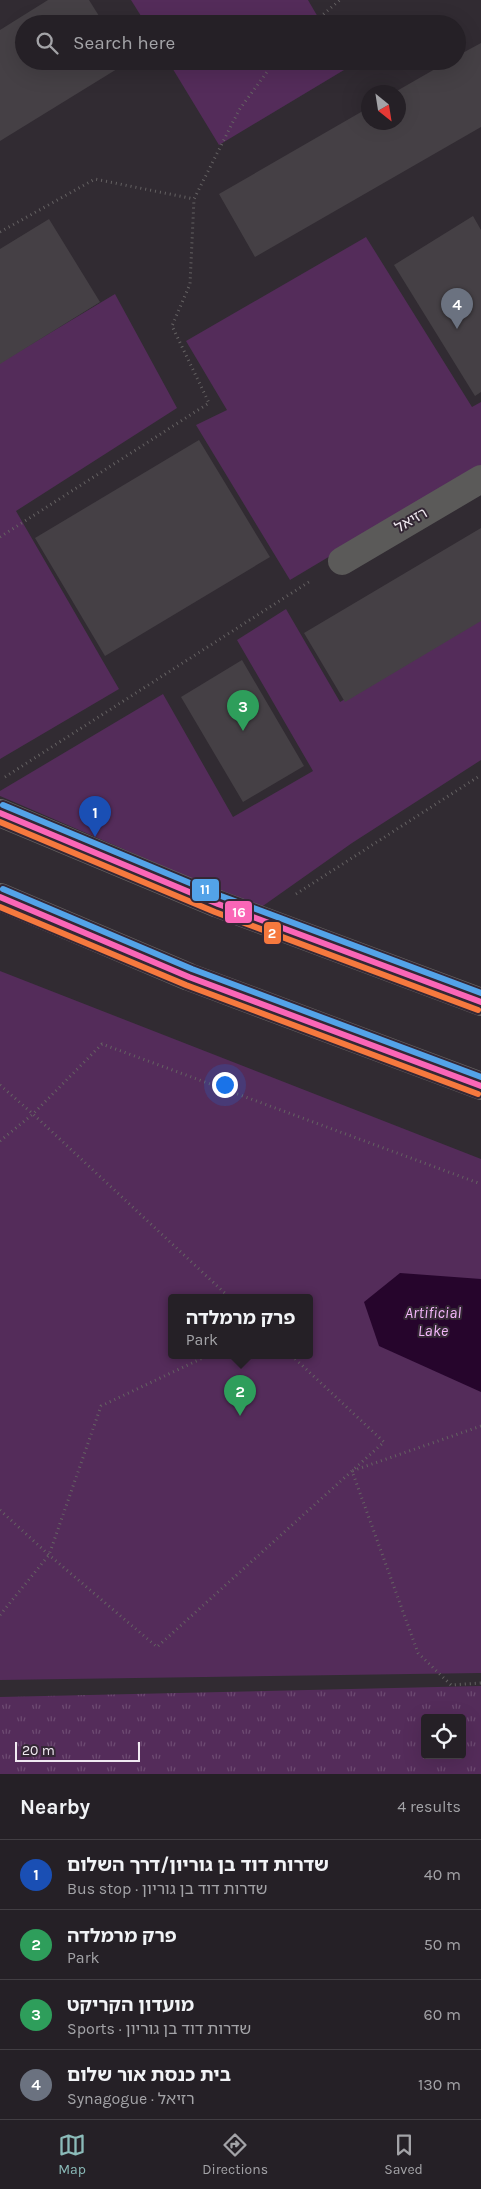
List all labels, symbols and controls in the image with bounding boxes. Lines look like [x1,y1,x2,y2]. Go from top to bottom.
search box [15,15,466,70]
icon: search [33,29,61,57]
text: Search here [73,32,175,54]
north arrow [361,85,406,130]
pin: 4 [441,288,473,329]
street label: רזיאל [392,504,430,536]
pin: 3 [227,690,259,731]
pin: 1 [79,796,111,837]
line badge: 11 [191,878,220,902]
text: 11 [200,881,210,898]
line badge: 16 [224,900,253,924]
text: 16 [232,904,246,921]
line badge: 2 [263,921,282,945]
text: 2 [268,925,276,942]
your location [212,1072,238,1098]
popup [168,1294,313,1359]
water label: Artificial Lake [405,1303,461,1340]
text: פרק מרמלדה [186,1307,295,1329]
text: Park [186,1330,218,1349]
pin: 2 [224,1375,256,1416]
map controls [421,1714,466,1759]
button: locate [421,1714,466,1759]
scale bar [15,1739,140,1762]
text: 20 m [22,1742,55,1759]
text: Nearby [20,1795,90,1819]
text: 4 results [397,1797,461,1816]
text: שדרות דוד בן גוריון/דרך השלום [67,1854,329,1876]
text: 1 [33,1865,39,1884]
text: 40 m [424,1865,461,1884]
text: Bus stop · שדרות דוד בן גוריון [67,1879,268,1898]
text: פרק מרמלדה [67,1925,177,1947]
text: 2 [31,1935,41,1954]
text: 50 m [424,1935,461,1954]
text: Park [67,1948,99,1967]
text: מועדון הקריקט [67,1994,194,2016]
text: 3 [31,2005,41,2024]
text: 60 m [424,2005,461,2024]
text: Sports · שדרות דוד בן גוריון [67,2019,251,2038]
text: בית כנסת אור שלום [67,2064,231,2086]
text: 4 [31,2075,41,2094]
text: 130 m [418,2075,461,2094]
text: Synagogue · רזיאל [67,2089,195,2108]
tab: Map [58,2131,86,2178]
tab: Directions [202,2131,268,2178]
tab: Saved [384,2131,423,2178]

